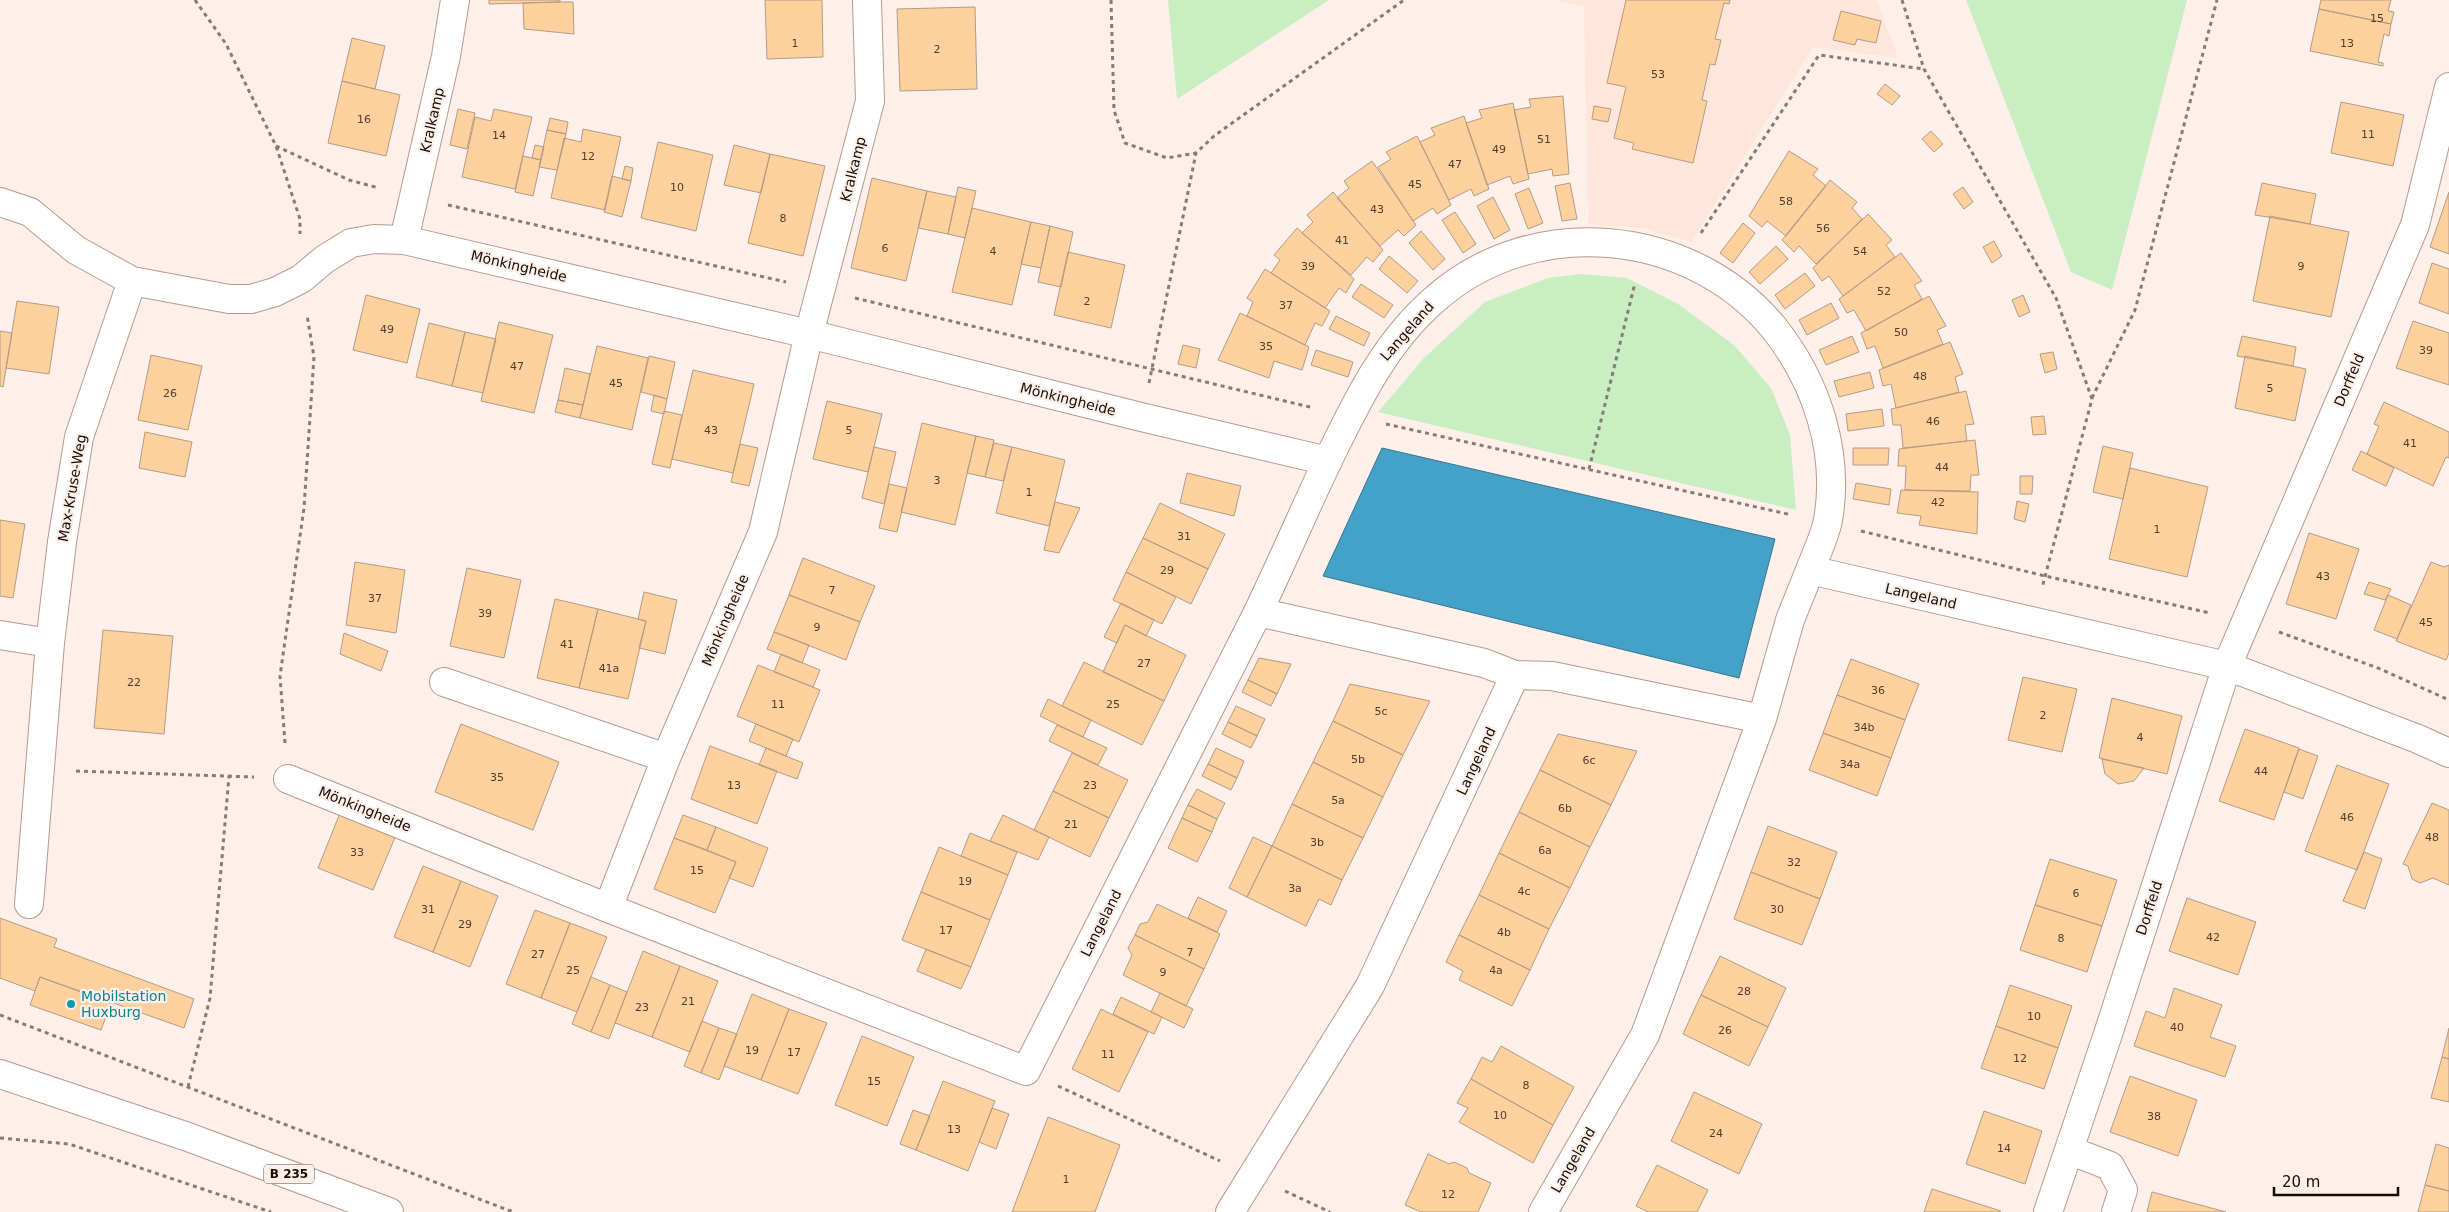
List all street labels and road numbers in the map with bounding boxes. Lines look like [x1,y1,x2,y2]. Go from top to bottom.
street label: Kralkamp [417,86,447,154]
street label: Kralkamp [837,135,869,203]
street label: Mönkingheide [469,247,569,285]
street label: Langeland [1377,298,1437,364]
street label: Dorffeld [2331,351,2367,409]
street label: Mönkingheide [1018,379,1118,419]
street label: Max-Kruse-Weg [55,433,89,543]
street label: Mönkingheide [698,572,752,668]
street label: Langeland [1884,580,1958,612]
street label: Langeland [1453,725,1499,797]
street label: Mönkingheide [316,783,414,835]
street label: Dorffeld [2133,879,2165,937]
street label: Langeland [1077,887,1125,959]
street label: Langeland [1548,1124,1598,1196]
road number: B 235 [264,1164,314,1184]

